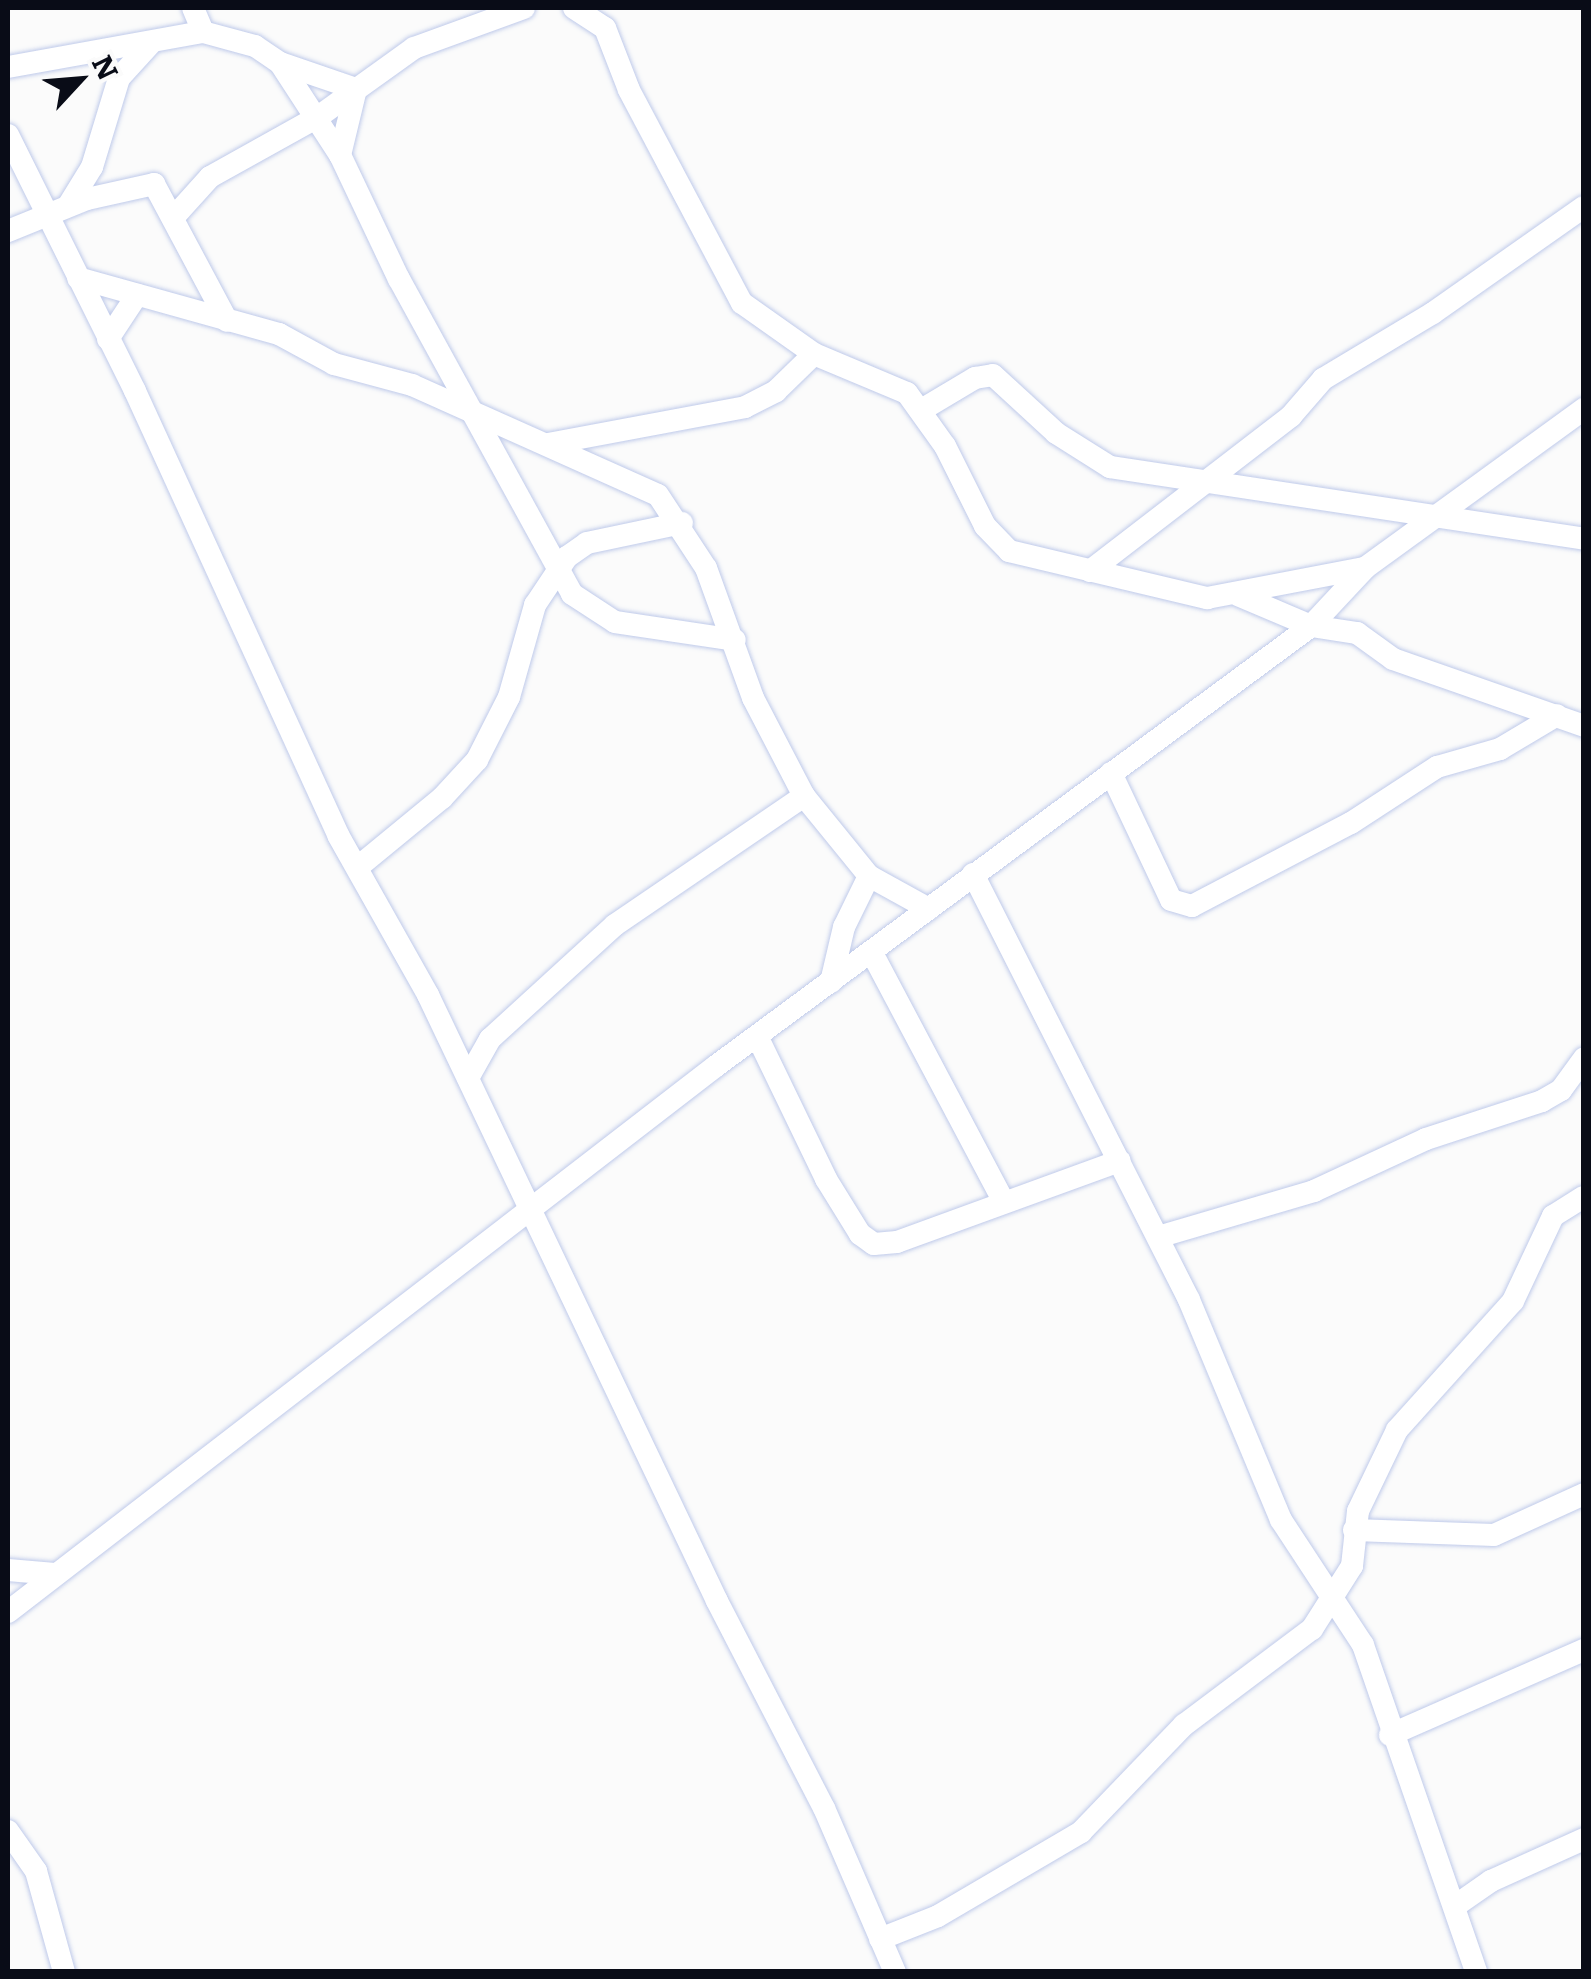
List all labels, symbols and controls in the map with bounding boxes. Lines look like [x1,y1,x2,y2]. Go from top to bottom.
north arrow [30,30,130,130]
text: N [83,47,131,87]

